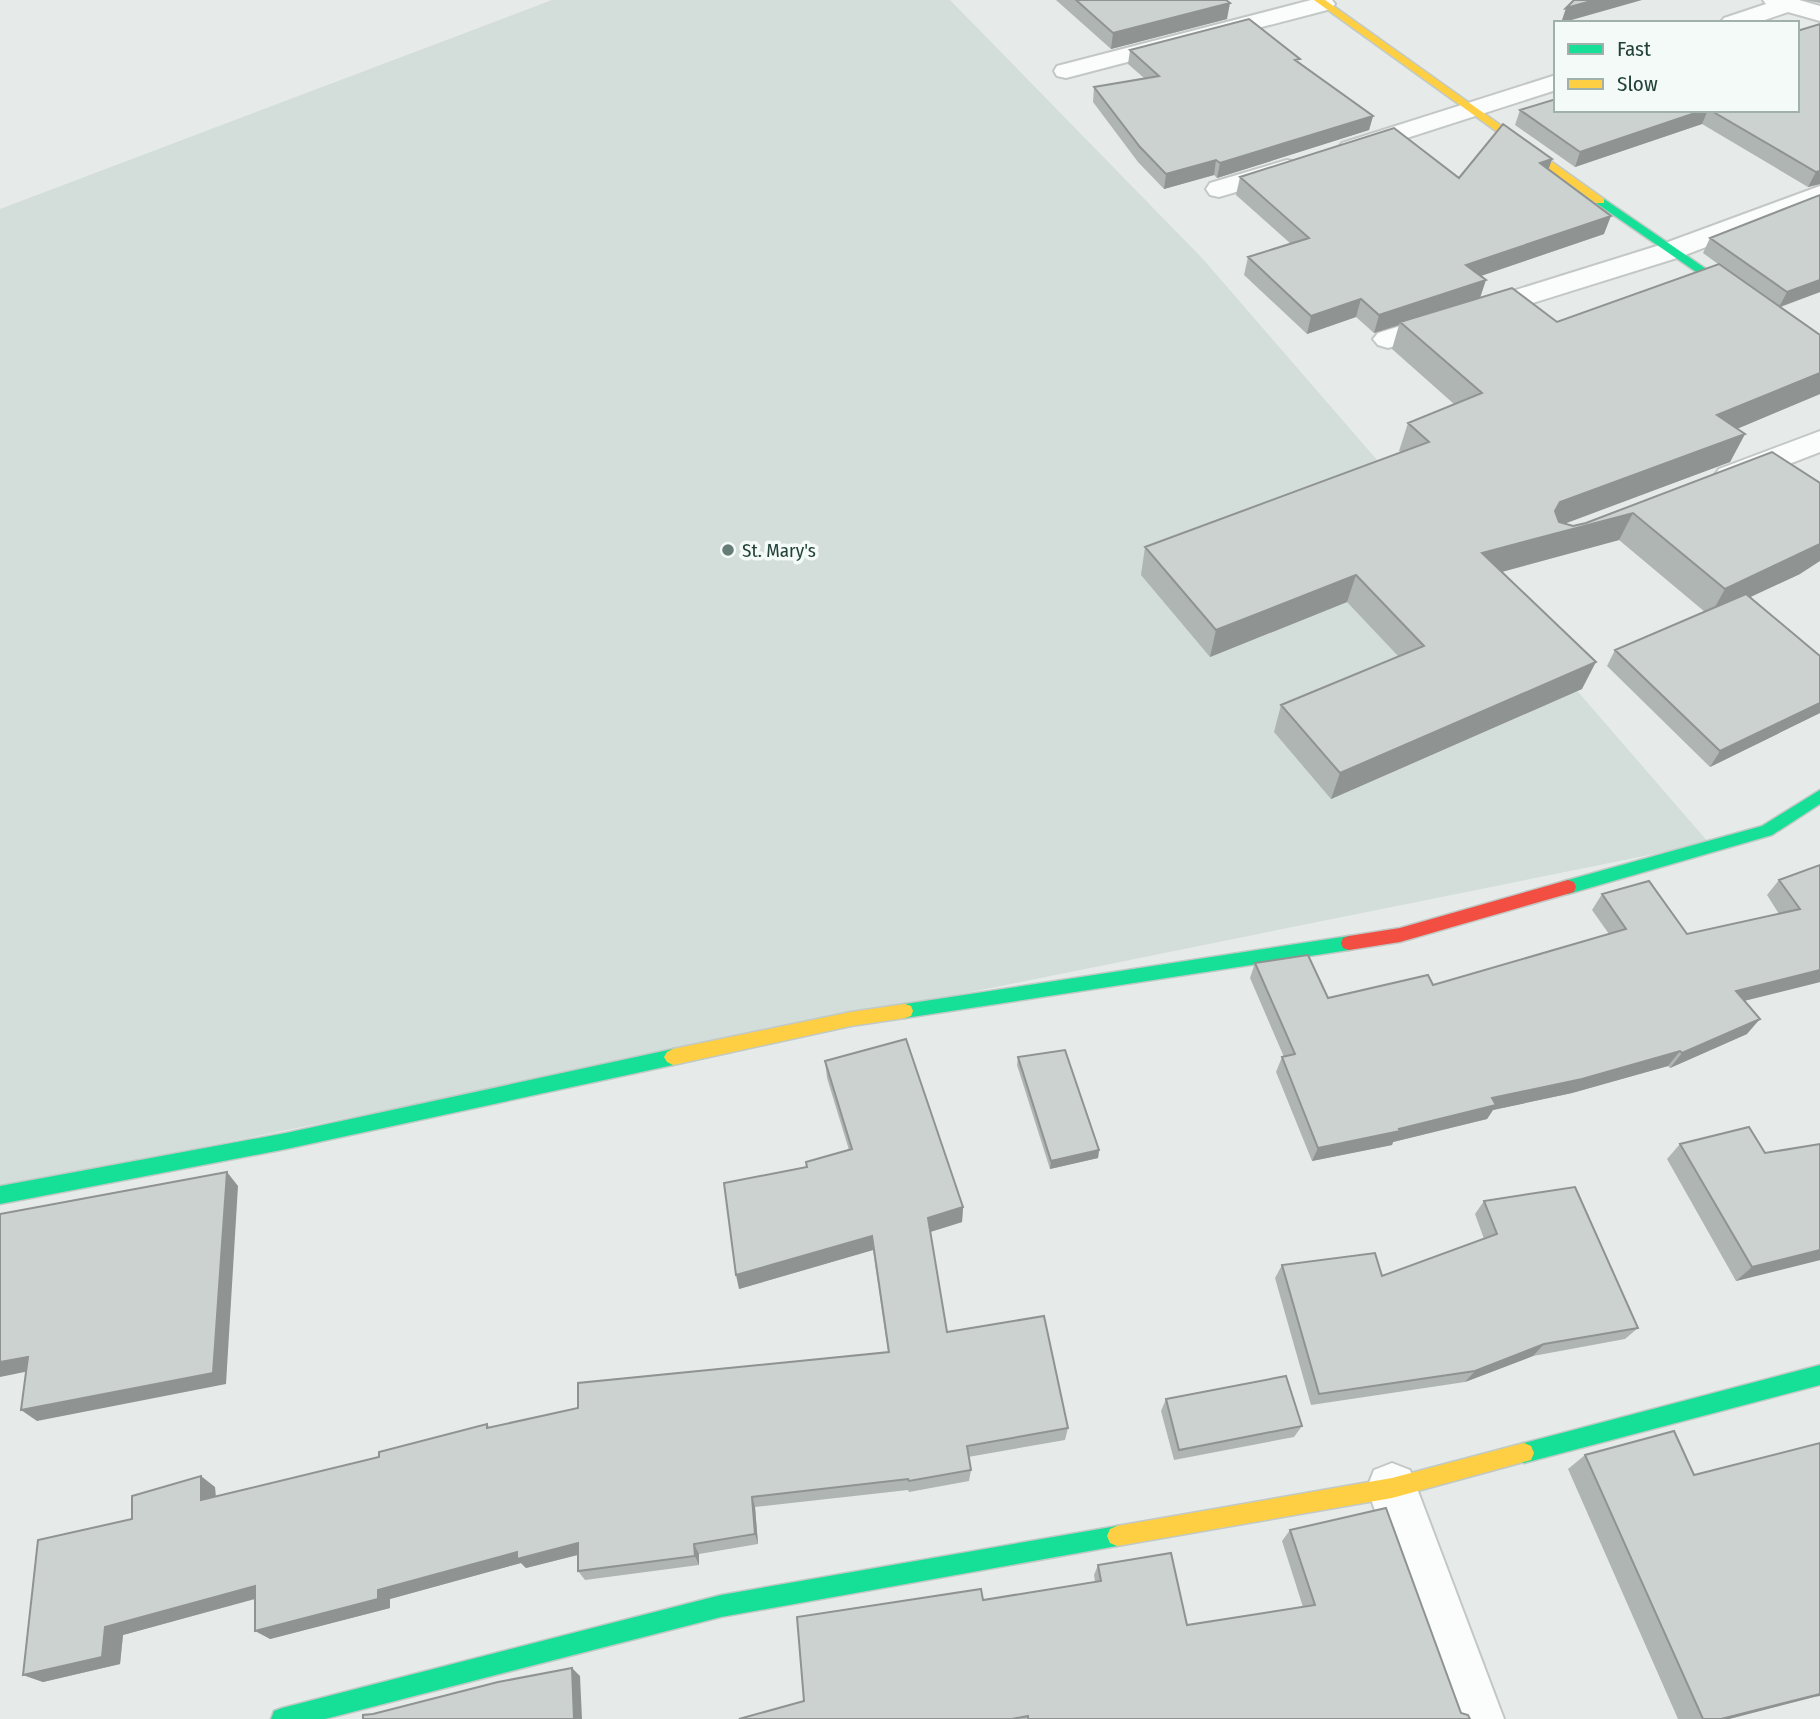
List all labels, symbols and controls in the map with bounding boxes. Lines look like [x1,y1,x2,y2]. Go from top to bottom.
legend [1554,21,1799,112]
text: Fast [1617,36,1651,62]
text: Slow [1617,71,1658,97]
place label: St. Mary's [742,539,816,562]
marker: St. Mary's [720,542,736,558]

